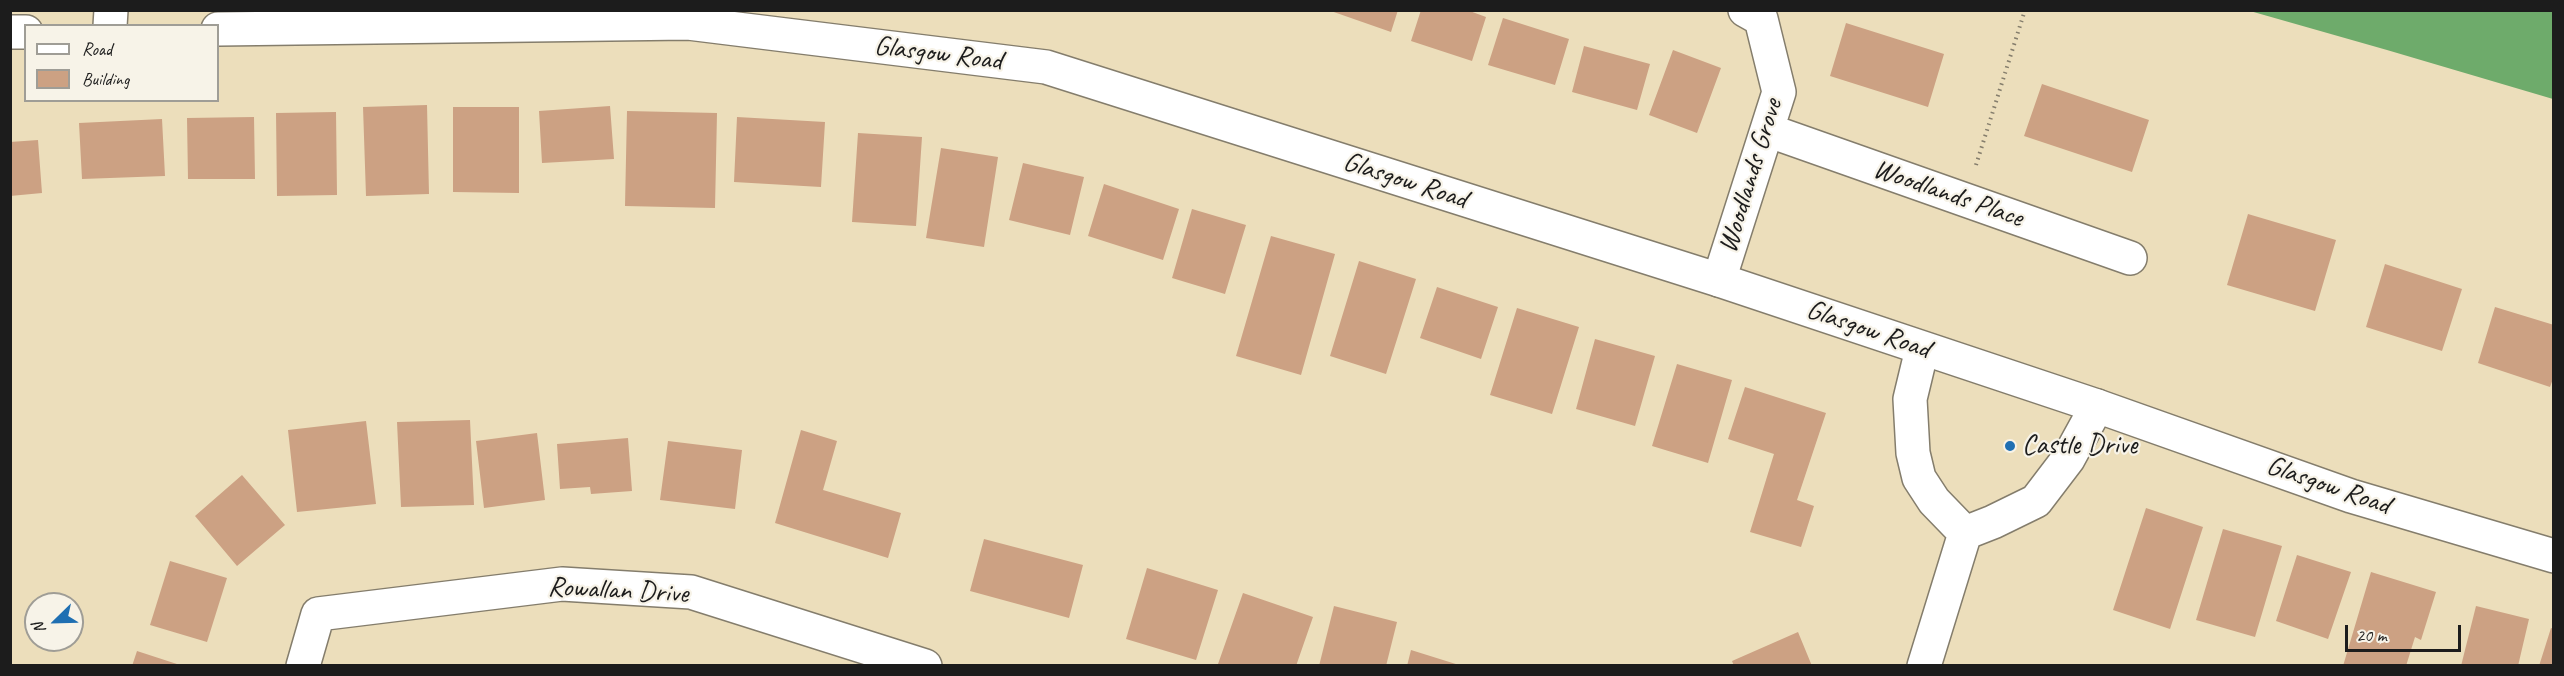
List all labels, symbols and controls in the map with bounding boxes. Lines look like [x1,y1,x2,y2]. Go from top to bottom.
legend [24,24,219,102]
street label: Glasgow Road [872,30,1004,78]
text: Road [82,38,112,60]
text: Building [82,68,129,90]
street label: Woodlands Grove [1712,95,1790,257]
street label: Glasgow Road [1339,145,1471,217]
street label: Woodlands Place [1869,153,2027,235]
street label: Glasgow Road [1802,293,1934,367]
place label: Castle Drive [2022,429,2137,463]
marker: Castle Drive [2003,439,2017,453]
street label: Glasgow Road [2262,449,2394,523]
street label: Rowallan Drive [547,571,689,611]
north arrow [24,592,84,652]
scale bar [2348,613,2464,651]
text: N [28,620,50,637]
text: 20 m [2356,624,2387,646]

